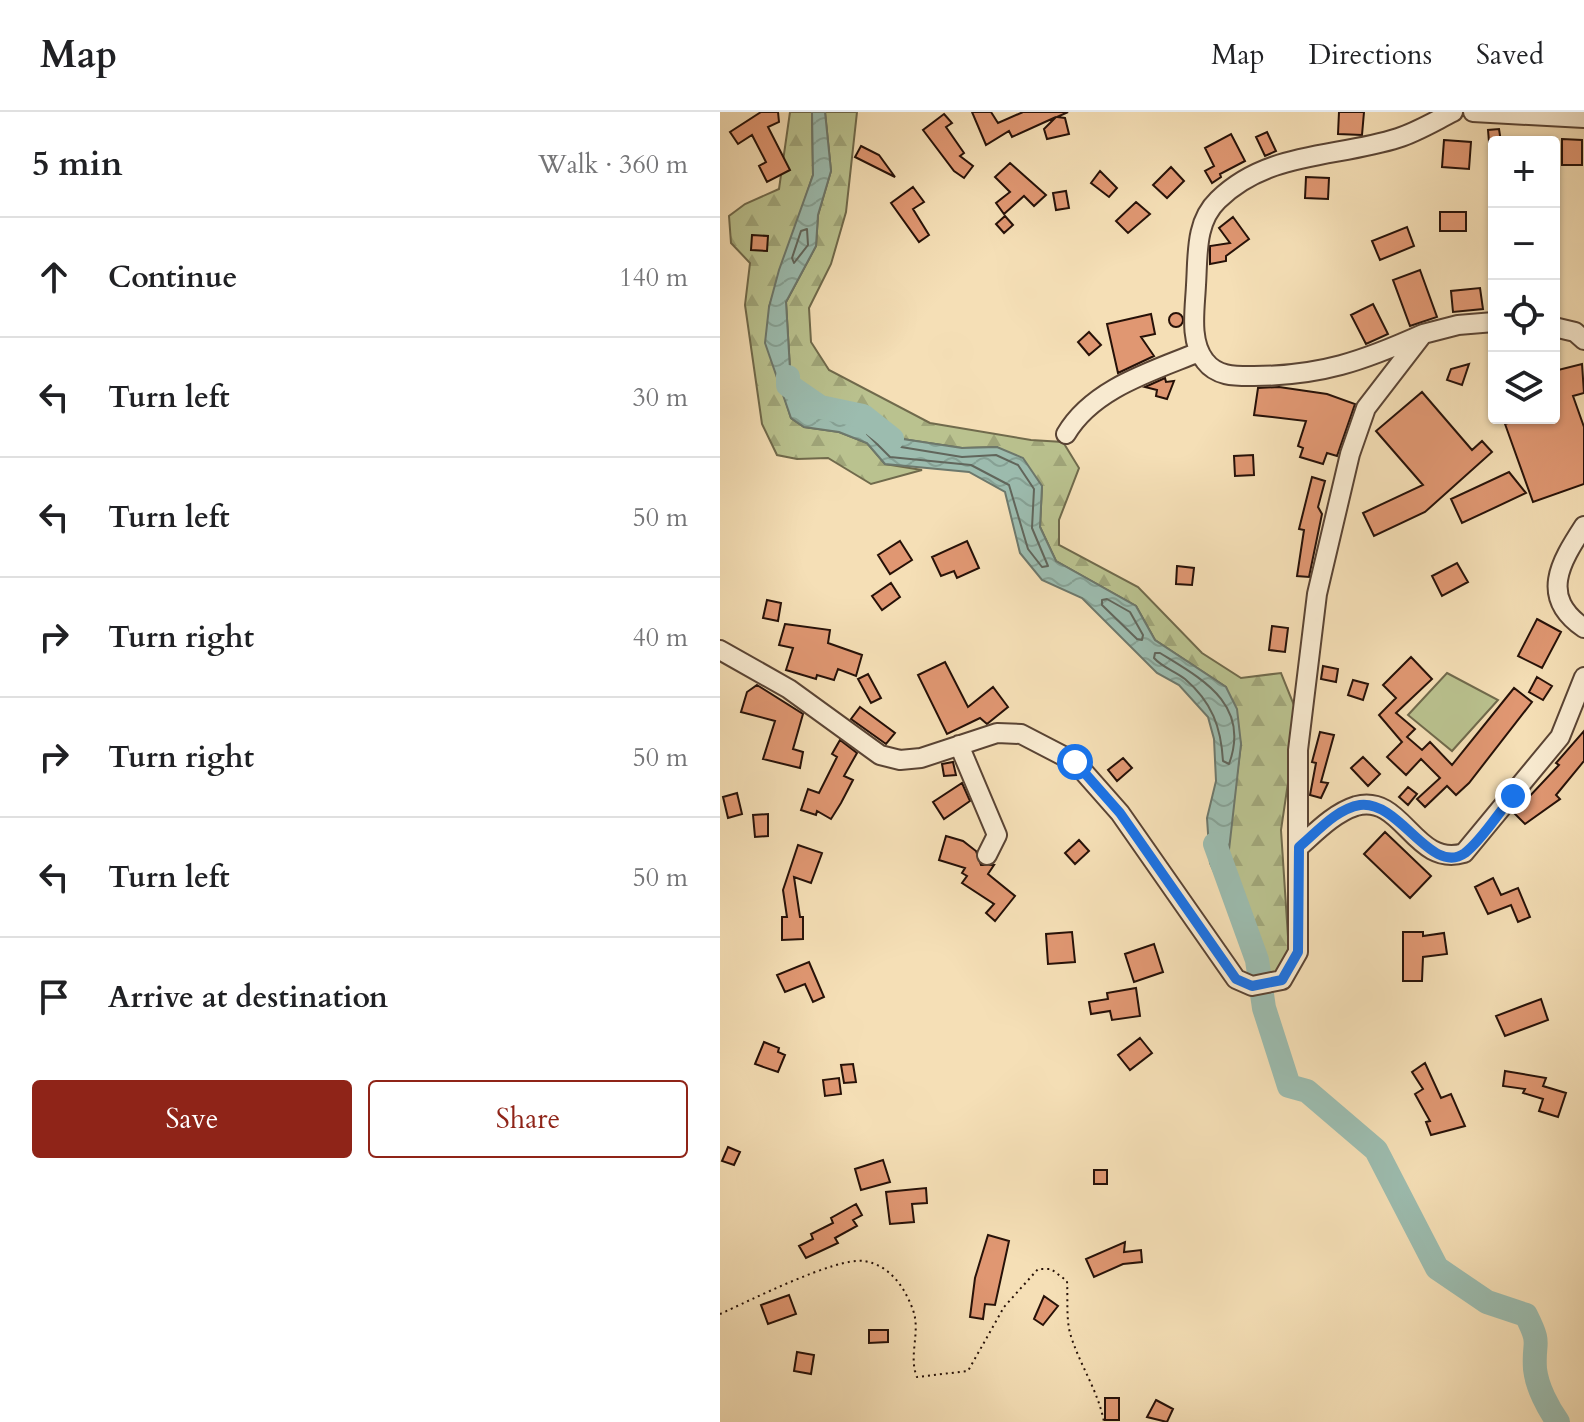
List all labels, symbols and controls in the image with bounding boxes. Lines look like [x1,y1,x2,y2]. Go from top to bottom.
text: Map [40,29,117,81]
text: Map [1211,36,1265,74]
text: Directions [1309,36,1432,74]
text: Saved [1476,36,1544,74]
map controls [1488,136,1560,424]
button: + [1488,136,1560,208]
text: 5 min [32,141,123,187]
text: Walk · 360 m [538,147,688,182]
button: − [1488,208,1560,280]
icon: ahead [32,255,76,299]
text: Continue [108,257,237,298]
text: 140 m [619,260,688,295]
button: locate [1488,280,1560,352]
button: layers [1488,352,1560,424]
icon: left [32,375,76,419]
text: Turn left [108,377,230,418]
text: 30 m [632,380,688,415]
icon: left [32,495,76,539]
text: Turn left [108,497,230,538]
text: 50 m [632,500,688,535]
icon: right [32,615,76,659]
text: Turn right [108,617,254,658]
text: 40 m [632,620,688,655]
icon: right [32,735,76,779]
text: Turn right [108,737,254,778]
text: 50 m [632,740,688,775]
route start [1057,744,1093,780]
route end [1495,778,1531,814]
icon: left [32,855,76,899]
text: Turn left [108,857,230,898]
text: 50 m [632,860,688,895]
icon: arrive [32,975,76,1019]
text: Arrive at destination [108,977,388,1018]
button: Save [32,1080,352,1158]
button: Share [368,1080,688,1158]

